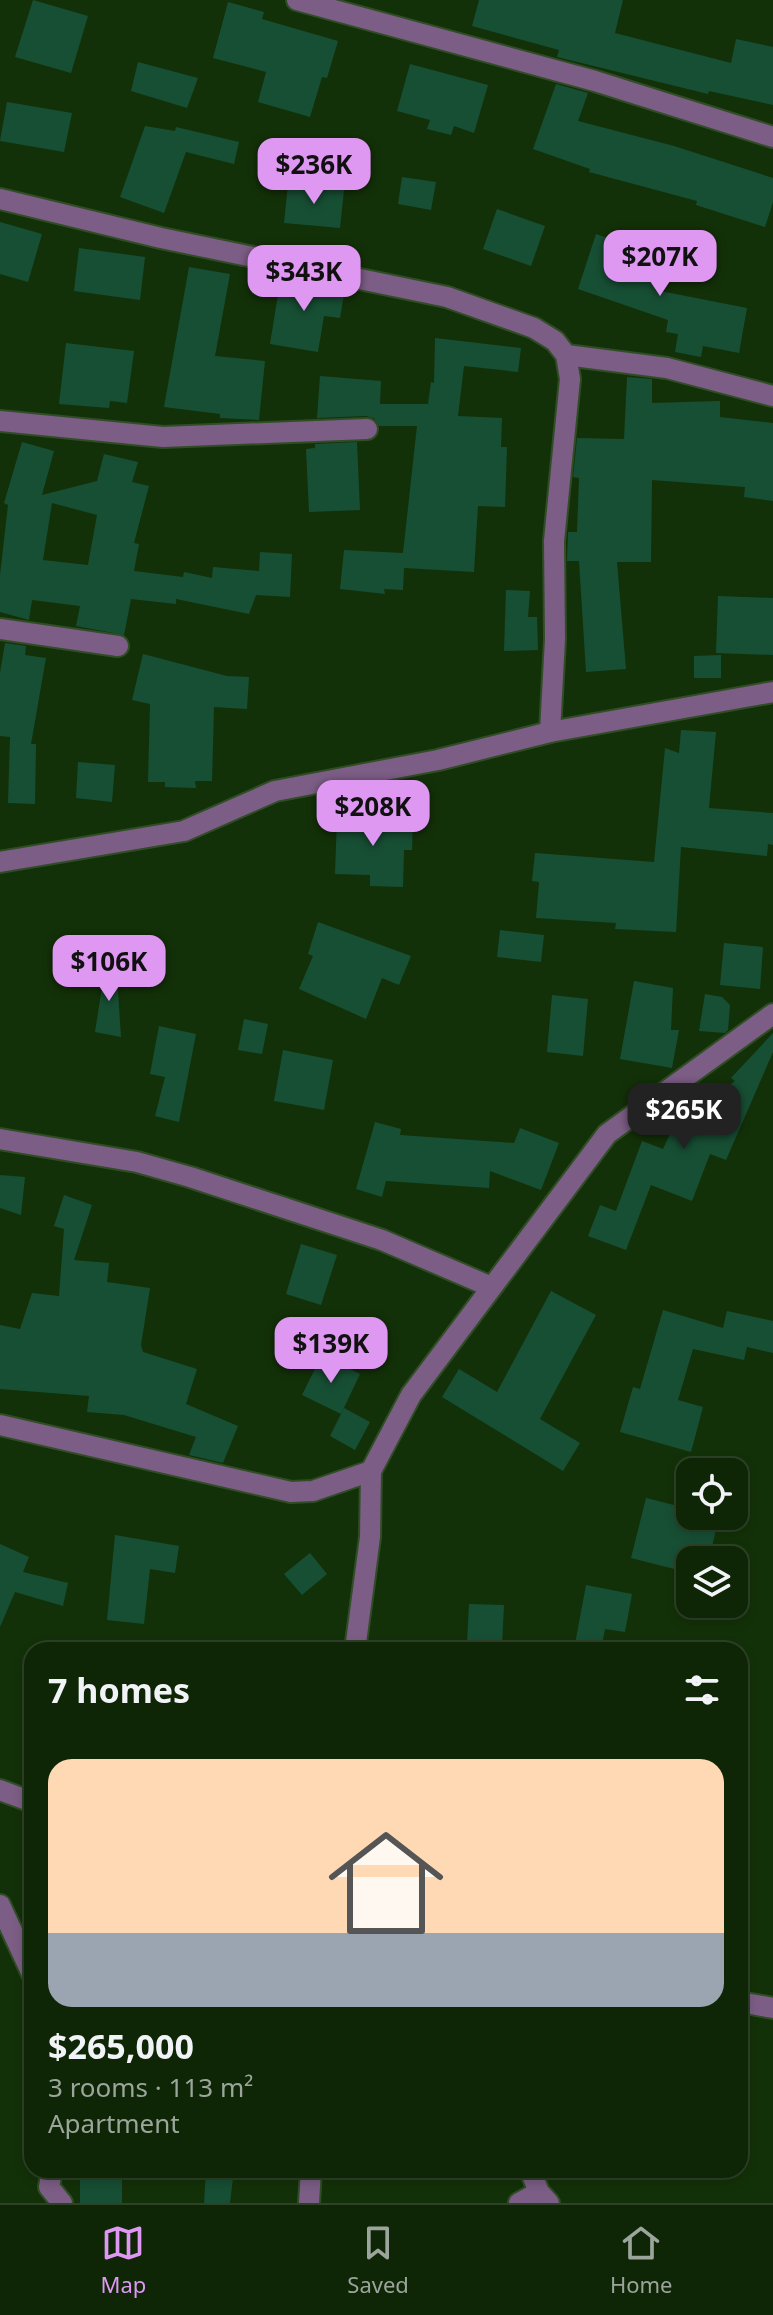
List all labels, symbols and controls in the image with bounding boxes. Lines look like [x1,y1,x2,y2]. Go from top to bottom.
pin: $236K [258,138,370,206]
text: $236K [276,146,352,182]
pin: $207K [604,230,716,298]
text: $207K [622,238,698,274]
pin: $343K [248,245,360,313]
text: $343K [266,253,342,289]
pin: $208K [317,780,429,848]
text: $208K [335,788,411,824]
pin: $106K [53,935,165,1003]
text: $106K [71,943,147,979]
pin: $265K [628,1083,740,1151]
text: $265K [646,1091,722,1127]
pin: $139K [275,1317,387,1385]
text: $139K [293,1325,369,1361]
map controls [676,1458,748,1618]
button: locate [676,1458,748,1530]
button: layers [676,1546,748,1618]
text: 7 homes [48,1667,190,1713]
icon: filters [680,1668,724,1712]
icon: home [314,1811,458,1955]
text: $265,000 [48,2023,194,2069]
text: 3 rooms · 113 m² [48,2069,253,2105]
text: Apartment [48,2105,180,2141]
tab: Map [101,2221,146,2299]
tab: Saved [347,2221,409,2299]
tab: Home [610,2221,672,2299]

